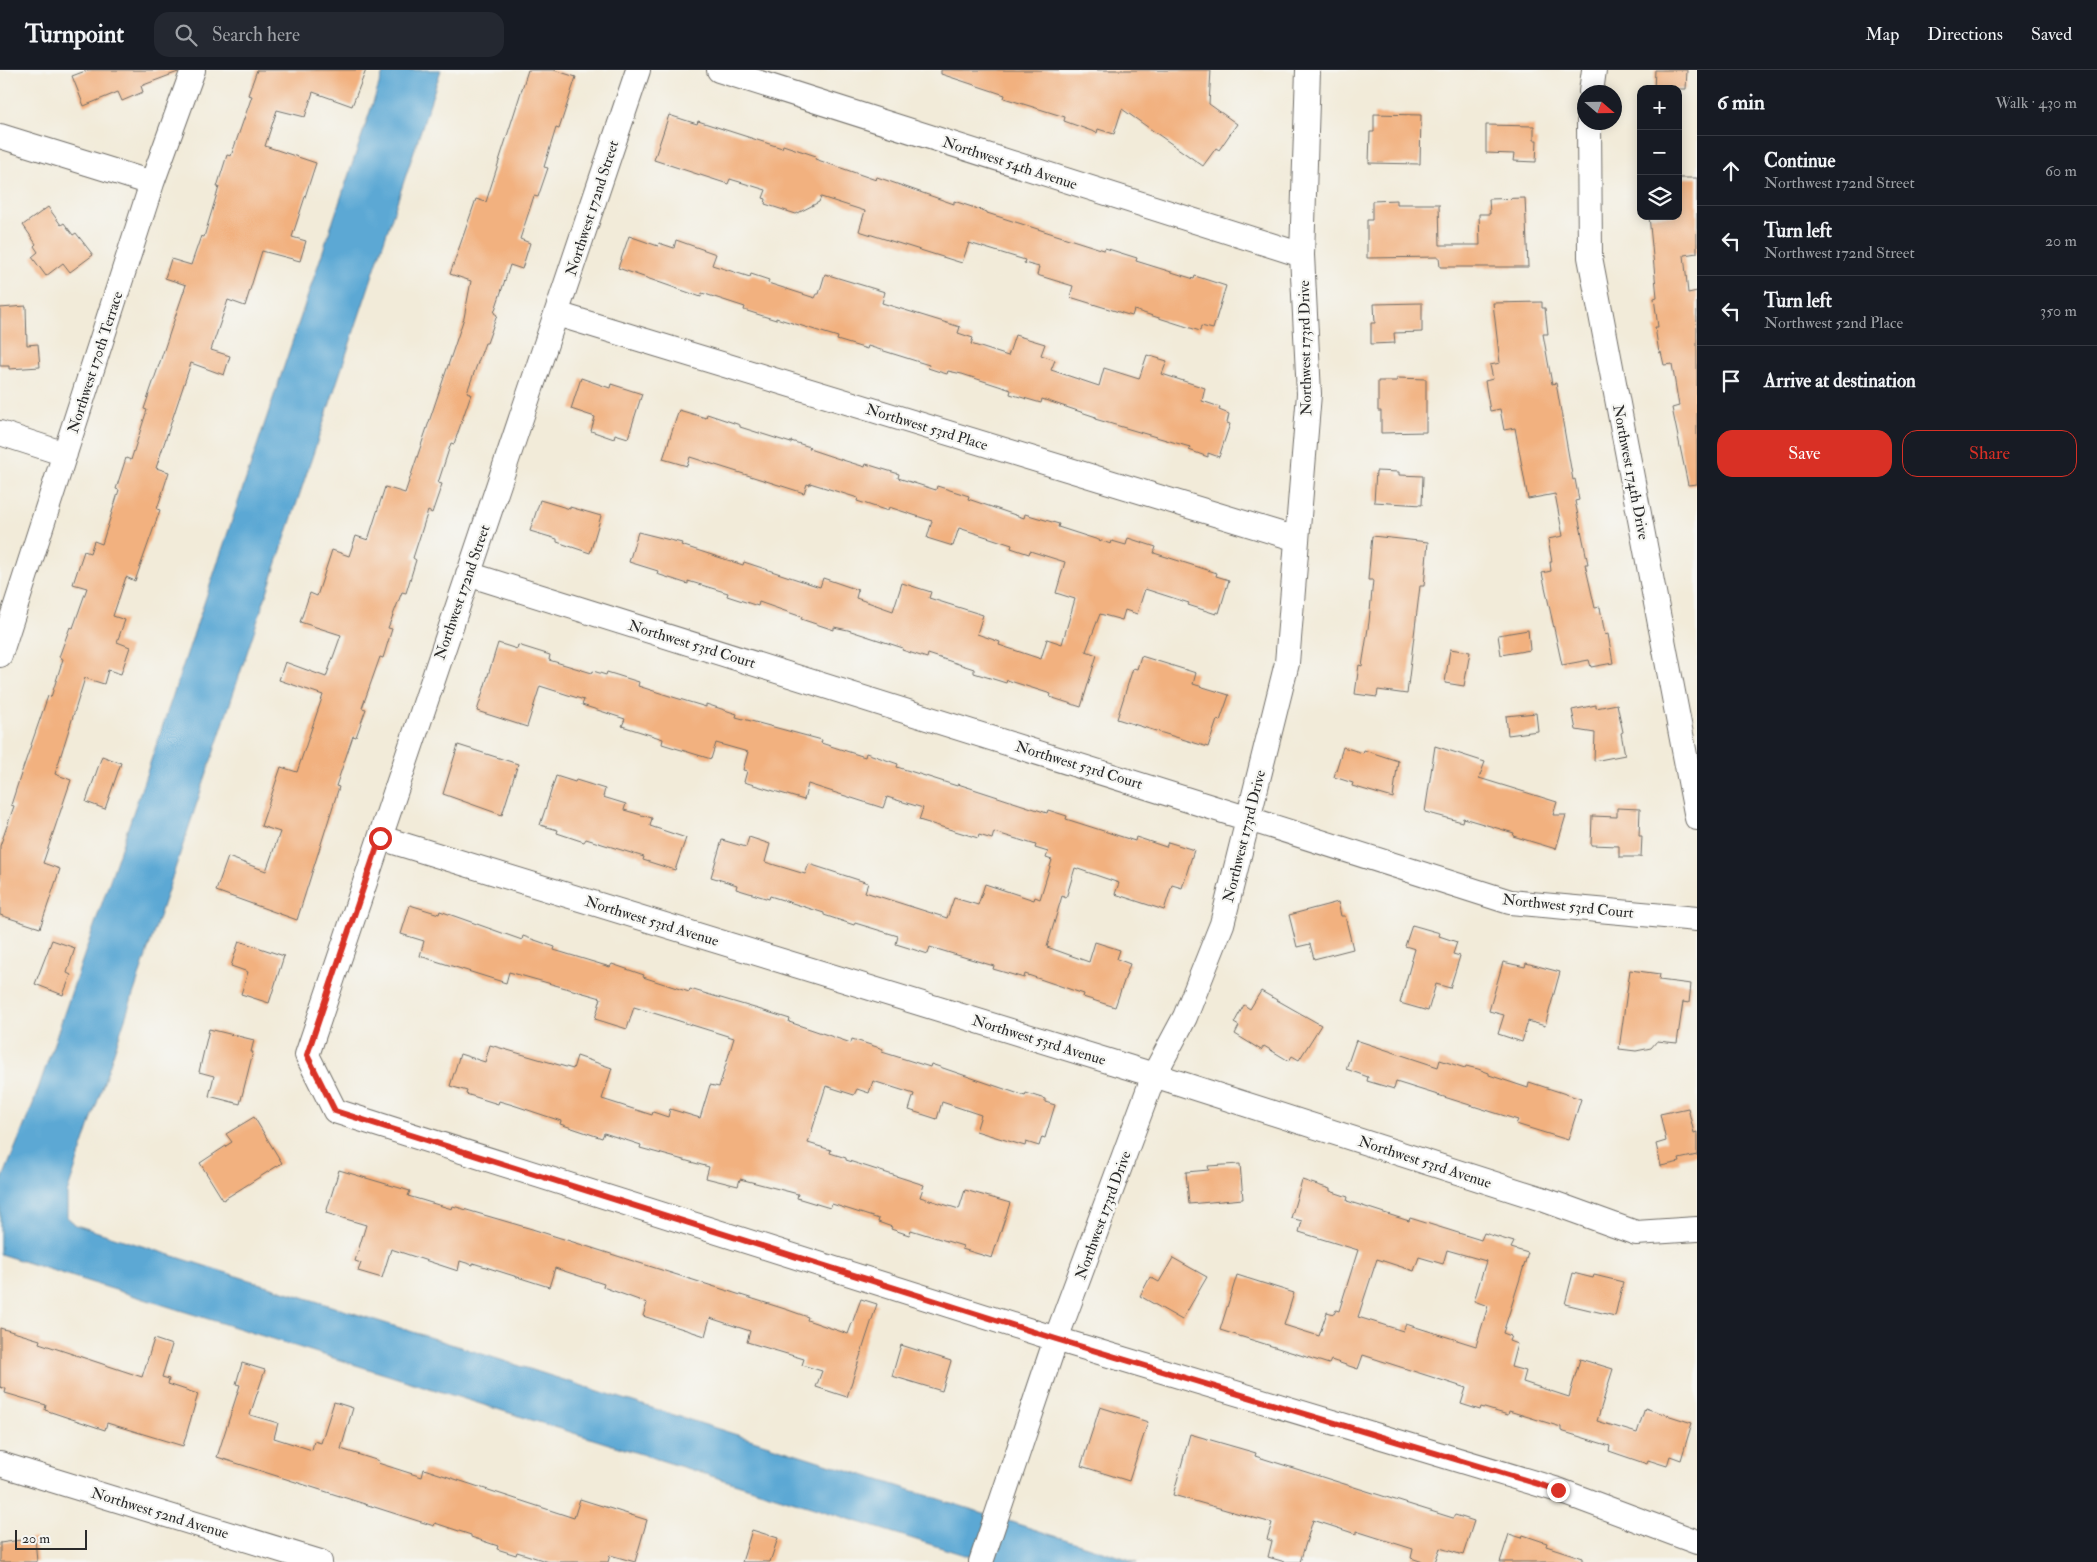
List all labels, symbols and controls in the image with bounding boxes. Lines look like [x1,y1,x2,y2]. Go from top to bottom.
search box [154,12,504,57]
text: Turnpoint [25,19,124,50]
icon: search [172,21,200,49]
text: Search here [212,23,300,47]
text: Map [1866,23,1899,46]
text: Directions [1927,23,2003,46]
text: Saved [2031,23,2072,46]
north arrow [1577,85,1622,130]
map controls [1637,85,1682,220]
button: + [1637,85,1682,130]
text: 6 min [1717,89,1765,116]
text: Walk · 430 m [1995,93,2077,113]
button: − [1637,130,1682,175]
street label: Northwest 54th Avenue [940,133,1080,194]
street label: Northwest 172nd Street [562,138,623,278]
text: Continue [1764,149,1835,173]
icon: ahead [1717,157,1745,185]
text: 60 m [2045,161,2077,181]
text: Northwest 172nd Street [1764,173,1915,193]
button: layers [1637,175,1682,220]
text: Turn left [1764,219,1832,243]
icon: left [1717,227,1745,255]
text: 20 m [2045,231,2077,251]
text: Northwest 172nd Street [1764,243,1915,263]
street label: Northwest 173rd Drive [1295,280,1316,416]
street label: Northwest 170th Terrace [64,289,127,435]
text: Turn left [1764,289,1832,313]
icon: left [1717,297,1745,325]
text: 350 m [2040,301,2077,321]
text: Northwest 52nd Place [1764,313,1903,333]
icon: arrive [1717,367,1745,395]
text: Arrive at destination [1764,369,1916,393]
street label: Northwest 53rd Place [864,400,990,455]
street label: Northwest 174th Drive [1608,403,1653,541]
button: Save [1717,430,1892,477]
button: Share [1902,430,2077,477]
street label: Northwest 172nd Street [430,522,494,662]
street label: Northwest 53rd Court [626,616,758,673]
street label: Northwest 53rd Court [1013,737,1145,794]
street label: Northwest 173rd Drive [1219,768,1270,904]
route start [369,827,392,850]
street label: Northwest 53rd Court [1501,890,1635,923]
street label: Northwest 53rd Avenue [583,892,721,951]
street label: Northwest 53rd Avenue [970,1011,1108,1070]
street label: Northwest 53rd Avenue [1356,1132,1494,1193]
street label: Northwest 173rd Drive [1071,1148,1136,1282]
route end [1547,1479,1570,1502]
street label: Northwest 52nd Avenue [89,1484,231,1543]
scale bar [15,1527,88,1550]
text: 20 m [22,1530,50,1547]

